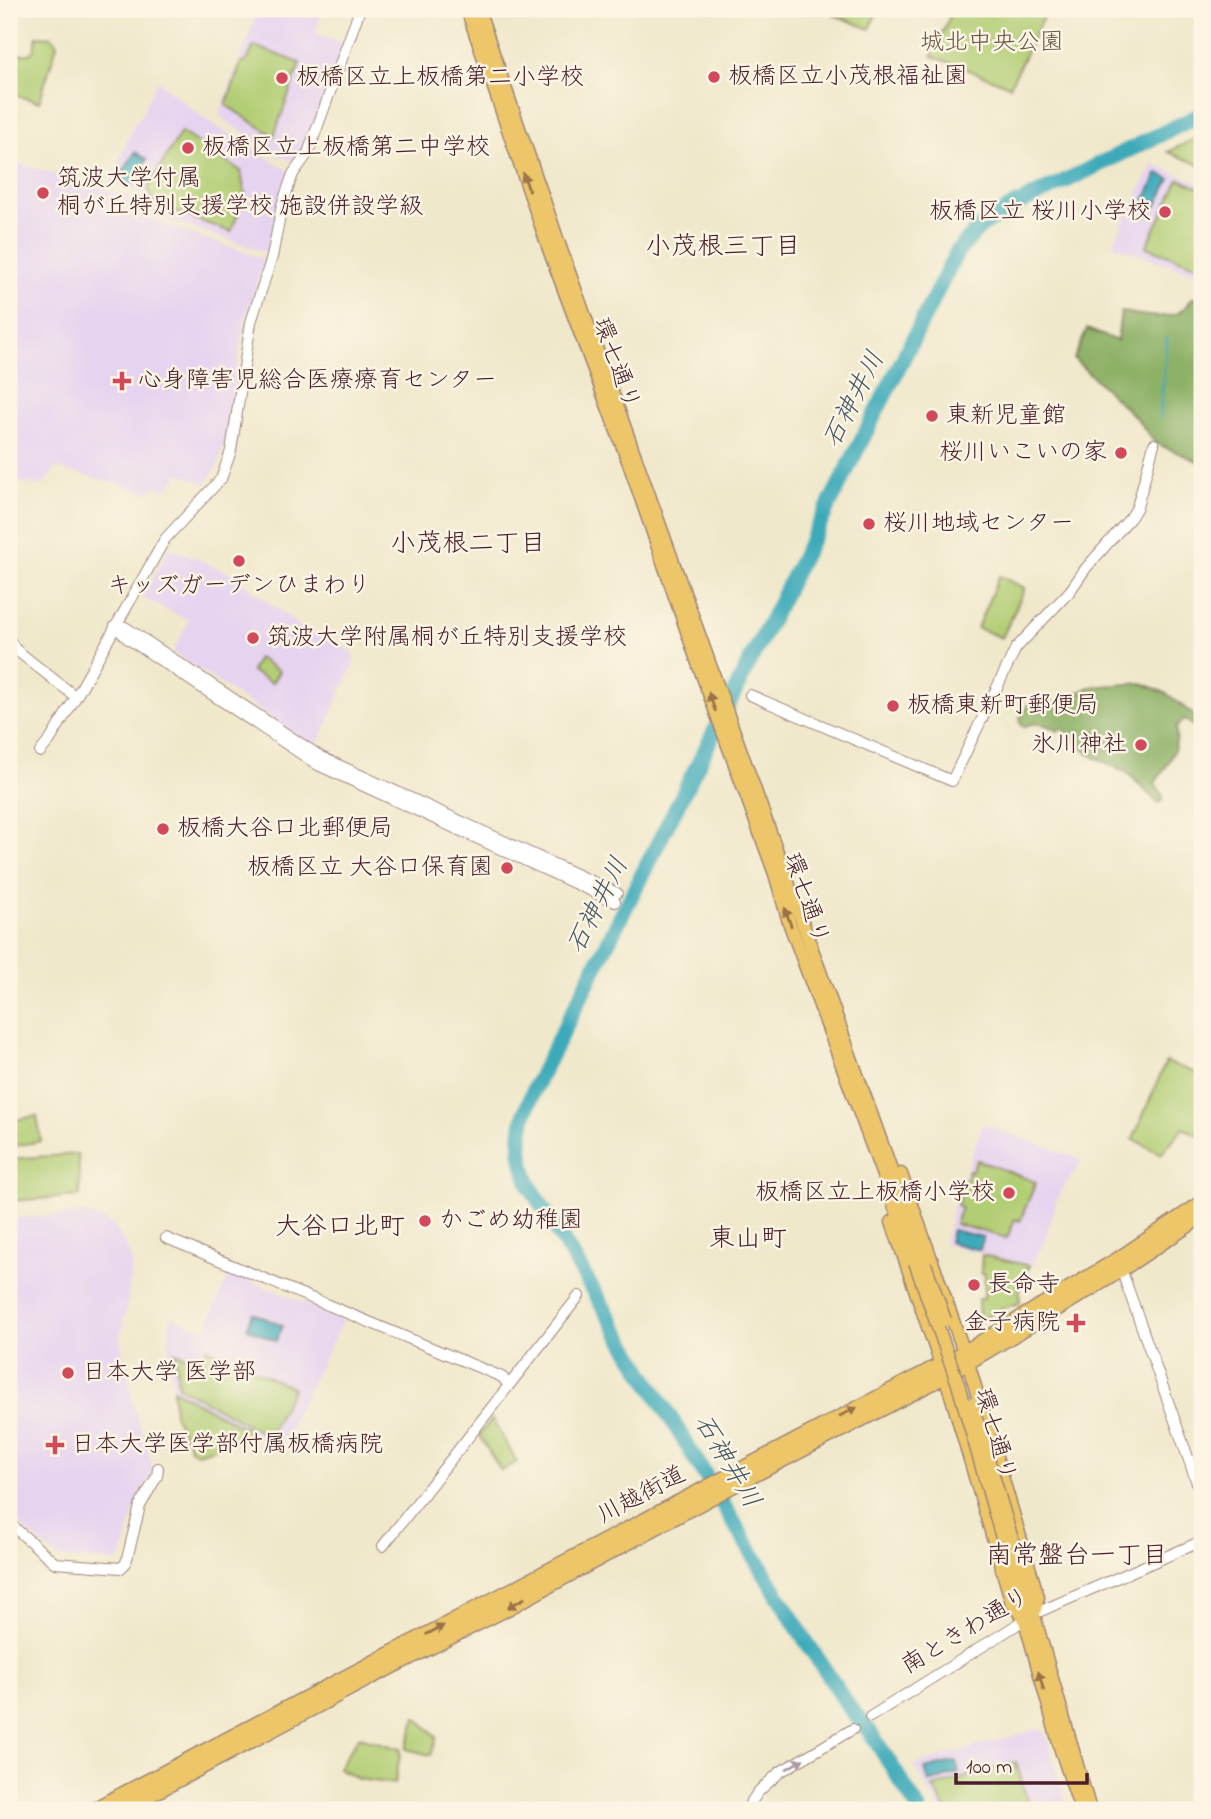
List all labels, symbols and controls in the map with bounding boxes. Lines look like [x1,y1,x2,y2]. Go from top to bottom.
park label: 城北中央公園 [920,26,1064,61]
place label: 板橋区立小茂根福祉園 [728,60,968,95]
place label: 板橋区立上板橋第二小学校 [296,61,584,96]
marker: 板橋区立小茂根福祉園 [706,69,722,85]
marker: 板橋区立上板橋第二小学校 [274,70,290,86]
place label: 板橋区立上板橋第二中学校 [202,131,490,166]
marker: 板橋区立上板橋第二中学校 [180,140,196,156]
place label: 筑波大学付属 桐が丘特別支援学校 施設併設学級 [57,162,423,225]
one-way arrow [520,171,531,192]
marker: 筑波大学付属 桐が丘特別支援学校 施設併設学級 [35,185,51,201]
place label: 板橋区立 桜川小学校 [929,195,1151,230]
marker: 板橋区立 桜川小学校 [1157,204,1173,220]
district label: 小茂根三丁目 [645,229,801,267]
street label: 環七通り [582,313,648,415]
water label: 石神井川 [814,345,896,455]
place label: 心身障害児総合医療療育センター [138,364,497,399]
marker: 心身障害児総合医療療育センター [112,371,132,391]
place label: 東新児童館 [946,399,1066,434]
marker: 東新児童館 [924,408,940,424]
place label: 桜川いこいの家 [939,436,1107,471]
marker: 桜川いこいの家 [1113,445,1129,461]
place label: 桜川地域センター [883,507,1074,542]
marker: 桜川地域センター [861,516,877,532]
district label: 小茂根二丁目 [390,526,546,564]
marker: キッズガーデンひまわり [231,553,247,569]
place label: キッズガーデンひまわり [107,569,371,604]
place label: 筑波大学附属桐が丘特別支援学校 [267,621,627,656]
marker: 筑波大学附属桐が丘特別支援学校 [245,630,261,646]
place label: 板橋東新町郵便局 [907,689,1099,724]
one-way arrow [706,692,717,713]
marker: 板橋東新町郵便局 [885,698,901,714]
place label: 氷川神社 [1031,728,1127,763]
marker: 氷川神社 [1133,737,1149,753]
place label: 板橋大谷口北郵便局 [177,812,393,847]
marker: 板橋大谷口北郵便局 [155,821,171,837]
street label: 環七通り [773,848,837,950]
place label: 板橋区立 大谷口保育園 [247,851,493,886]
water label: 石神井川 [558,851,640,961]
marker: 板橋区立 大谷口保育園 [499,860,515,876]
one-way arrow [782,906,793,927]
place label: 板橋区立上板橋小学校 [755,1176,995,1211]
marker: 板橋区立上板橋小学校 [1001,1185,1017,1201]
place label: かごめ幼稚園 [439,1204,583,1239]
district label: 大谷口北町 [275,1209,405,1247]
marker: かごめ幼稚園 [417,1213,433,1229]
district label: 東山町 [709,1221,787,1259]
place label: 長命寺 [988,1268,1060,1303]
marker: 長命寺 [966,1277,982,1293]
place label: 金子病院 [964,1306,1060,1341]
marker: 金子病院 [1066,1313,1086,1333]
place label: 日本大学 医学部 [82,1356,256,1391]
marker: 日本大学 医学部 [60,1365,76,1381]
street label: 環七通り [964,1384,1024,1486]
one-way arrow [838,1406,858,1418]
water label: 石神井川 [683,1408,769,1516]
place label: 日本大学医学部付属板橋病院 [71,1428,383,1463]
marker: 日本大学医学部付属板橋病院 [45,1435,65,1455]
street label: 川越街道 [591,1458,693,1534]
district label: 南常盤台一丁目 [986,1538,1168,1576]
street label: 南ときわ通り [895,1580,1037,1684]
one-way arrow [506,1597,526,1609]
one-way arrow [426,1625,446,1637]
one-way arrow [1036,1670,1046,1691]
scale bar [956,1742,1087,1786]
text: 100 m [966,1753,1012,1783]
one-way arrow [785,1758,804,1770]

